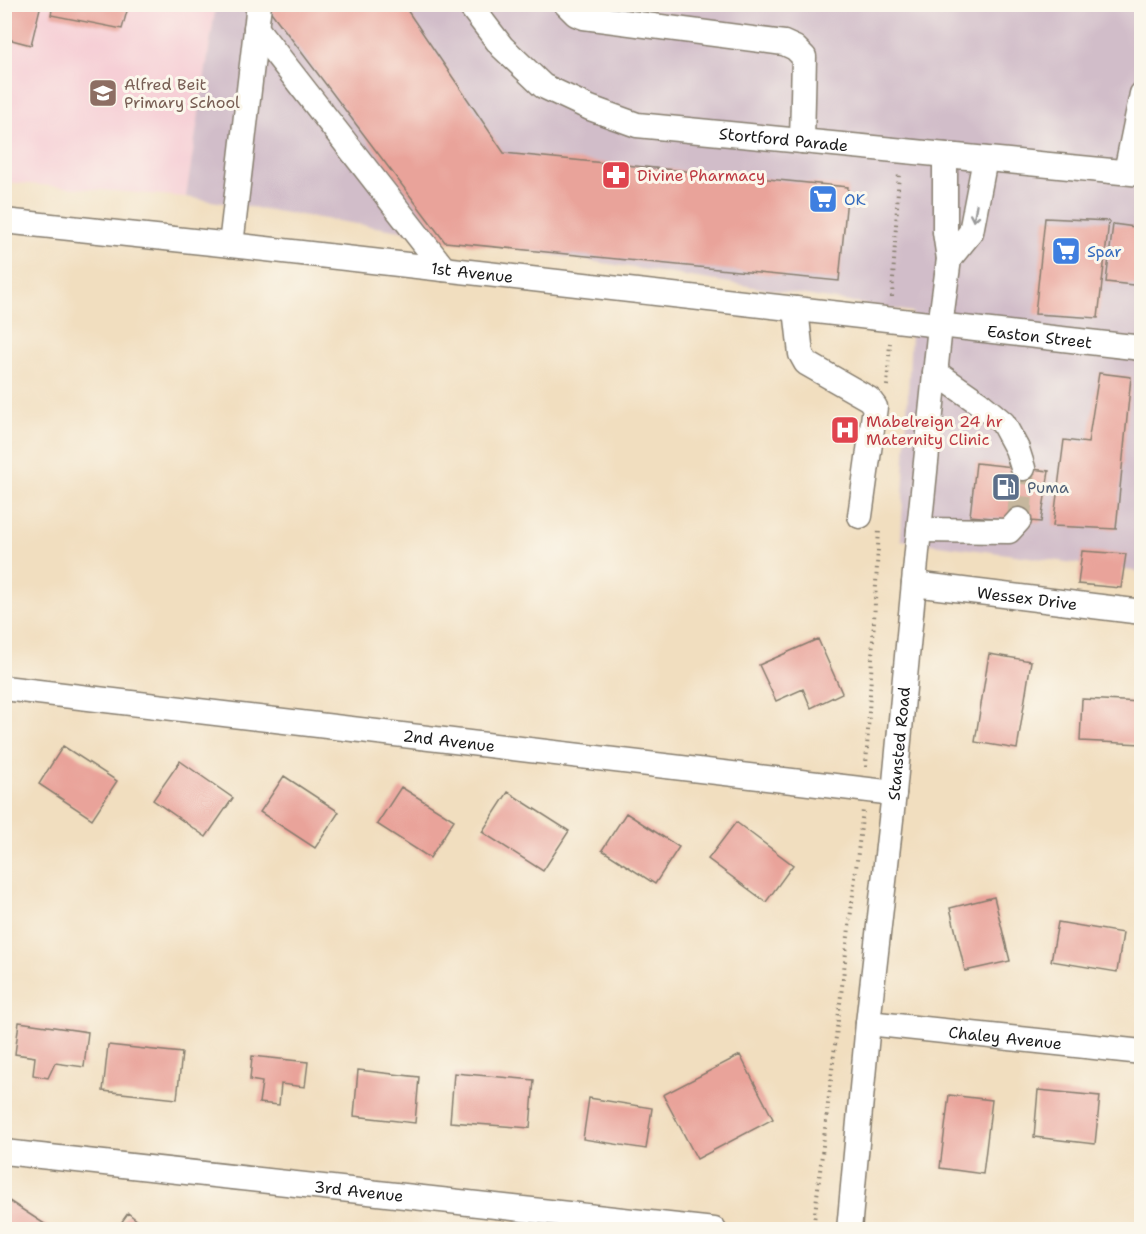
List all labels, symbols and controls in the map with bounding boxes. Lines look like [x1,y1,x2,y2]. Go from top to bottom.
place label: Alfred Beit Primary School [124,74,240,113]
school or university icon: Alfred Beit Primary School [87,77,119,109]
street label: Stortford Parade [718,123,849,156]
pharmacy icon: Divine Pharmacy [600,159,632,191]
place label: Divine Pharmacy [637,165,765,186]
supermarket icon: OK [807,183,839,215]
place label: OK [844,189,867,210]
one-way arrow [969,202,980,222]
supermarket icon: Spar [1050,235,1082,267]
place label: Spar [1087,241,1122,262]
street label: 1st Avenue [430,257,514,287]
street label: Easton Street [986,320,1093,353]
place label: Mabelreign 24 hr Maternity Clinic [866,411,1003,450]
hospital icon: Mabelreign 24 hr Maternity Clinic [829,414,861,446]
fuel station icon: Puma [990,471,1022,503]
place label: Puma [1027,477,1069,498]
street label: Wessex Drive [976,581,1079,614]
street label: Stansted Road [883,686,915,801]
street label: 2nd Avenue [402,725,496,756]
street label: Chaley Avenue [947,1021,1063,1054]
street label: 3rd Avenue [313,1176,405,1206]

